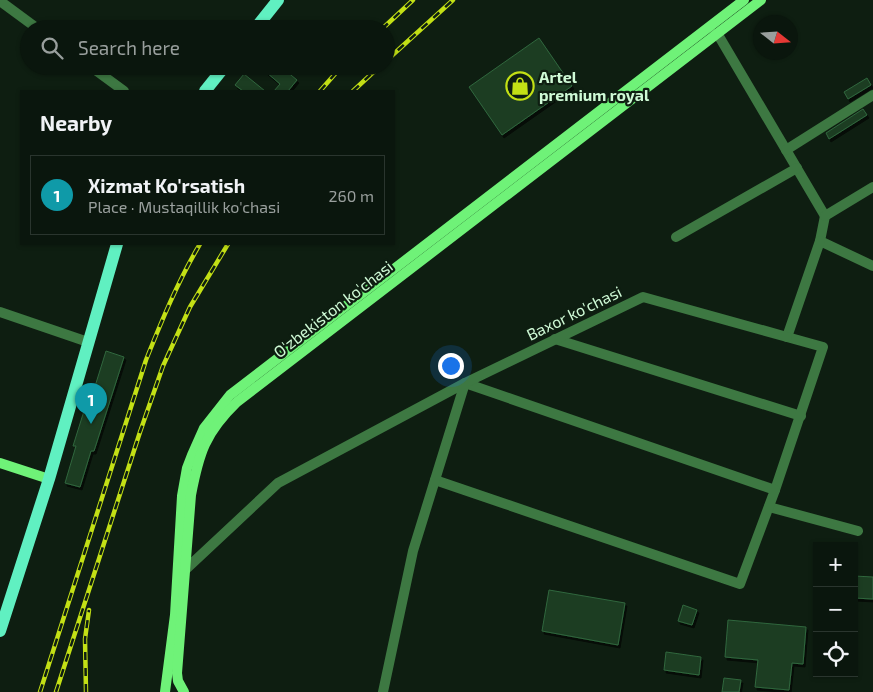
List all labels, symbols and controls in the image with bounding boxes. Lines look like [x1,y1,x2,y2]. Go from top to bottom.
north arrow [753,15,798,60]
search box [20,20,395,75]
icon: search [38,34,66,62]
text: Search here [78,36,180,59]
place label: Artel premium royal [539,67,650,105]
shop icon: Artel premium royal [505,71,535,101]
text: Nearby [40,110,112,135]
text: Xizmat Ko'rsatish [88,174,245,197]
text: 1 [54,186,60,205]
text: 260 m [329,186,374,205]
text: Place · Mustaqillik ko'chasi [88,197,280,216]
street label: O'zbekiston ko'chasi [269,256,396,361]
street label: Baxor ko'chasi [523,281,624,344]
your location [438,353,464,379]
pin: 1 [75,383,107,424]
map controls [813,542,858,677]
button: + [813,542,858,587]
button: − [813,587,858,632]
button: locate [813,632,858,677]

